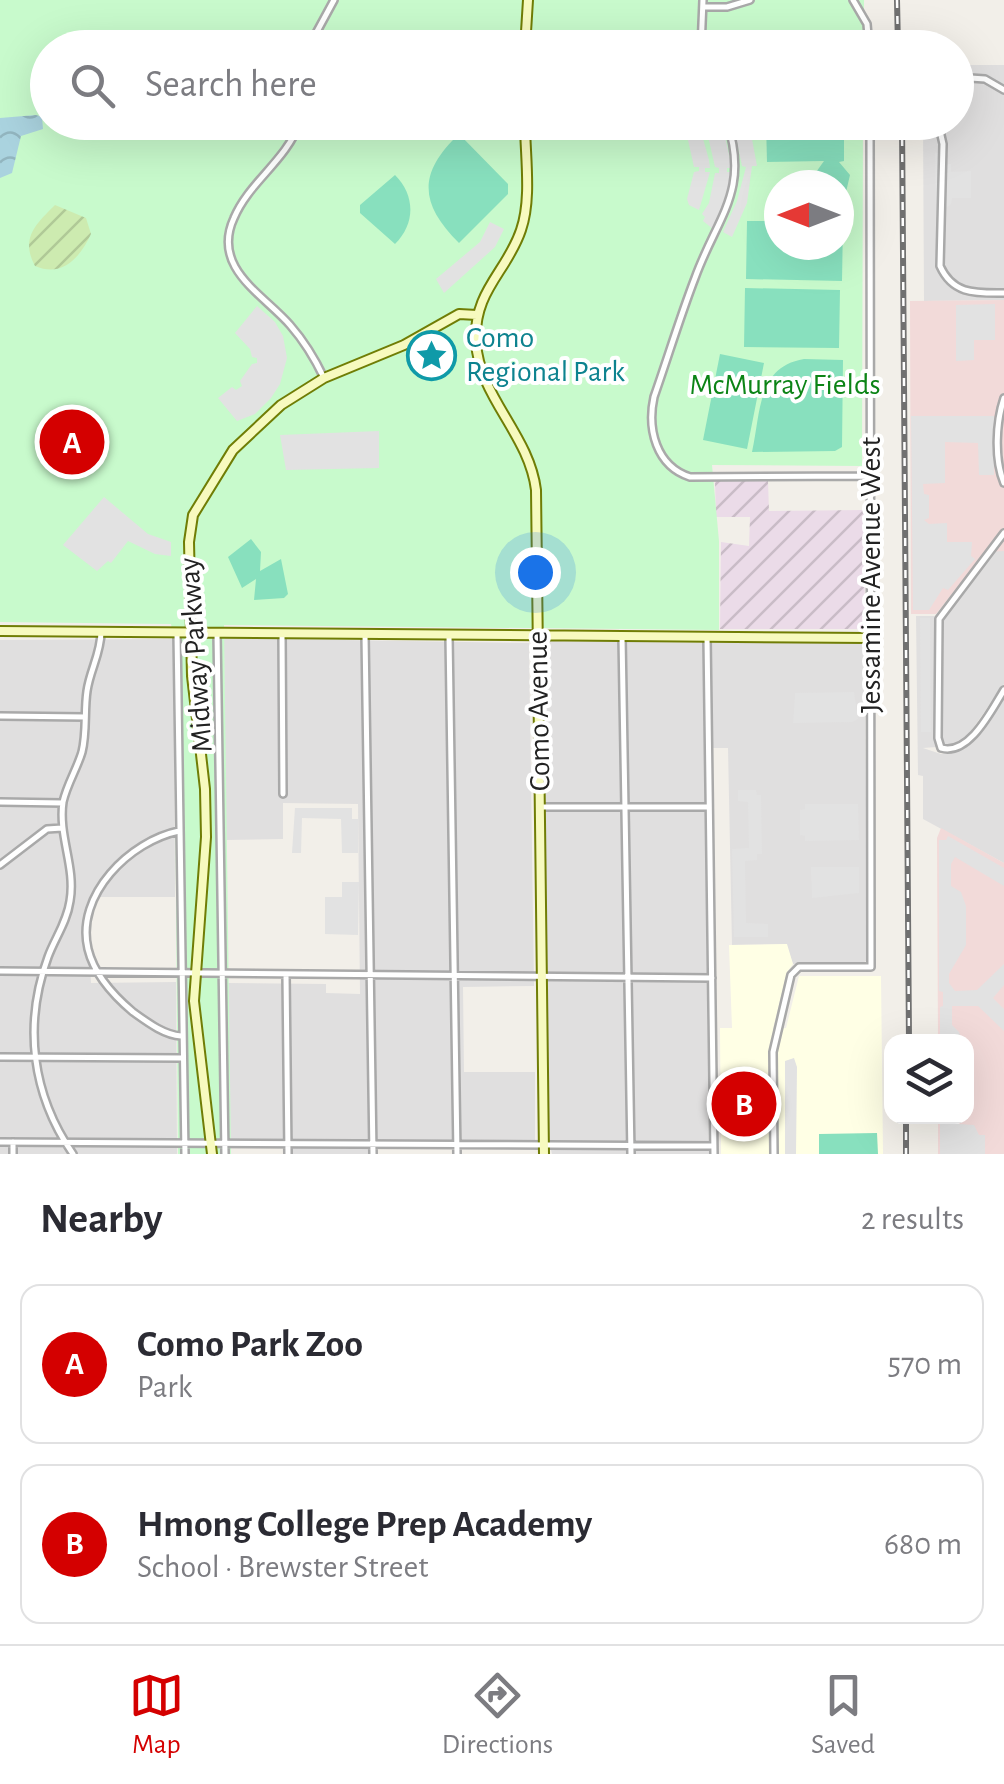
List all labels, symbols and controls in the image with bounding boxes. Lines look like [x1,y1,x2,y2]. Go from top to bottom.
search box [30,30,974,140]
icon: search [65,58,120,113]
text: Search here [145,66,317,104]
north arrow [764,170,854,260]
place label: Como Regional Park [466,323,625,387]
place icon: Como Regional Park [405,329,457,381]
park label: McMurray Fields [689,370,881,400]
pin: A [40,404,104,480]
street label: Jessamine Avenue West [856,436,886,713]
your location [510,547,561,598]
street label: Midway Parkway [174,556,218,753]
street label: Como Avenue [523,630,555,792]
map controls [884,1034,974,1124]
button: layers [884,1034,974,1124]
pin: B [712,1066,776,1142]
text: Nearby [40,1198,163,1240]
text: 2 results [861,1203,964,1235]
text: Como Park Zoo [137,1326,363,1364]
text: A [65,1348,84,1380]
text: 570 m [888,1348,962,1380]
text: Park [137,1371,192,1403]
text: Hmong College Prep Academy [137,1506,592,1544]
text: B [65,1528,84,1560]
text: 680 m [884,1528,962,1560]
text: School · Brewster Street [137,1551,428,1583]
tab: Map [129,1668,184,1762]
tab: Directions [442,1668,553,1762]
tab: Saved [811,1668,875,1762]

